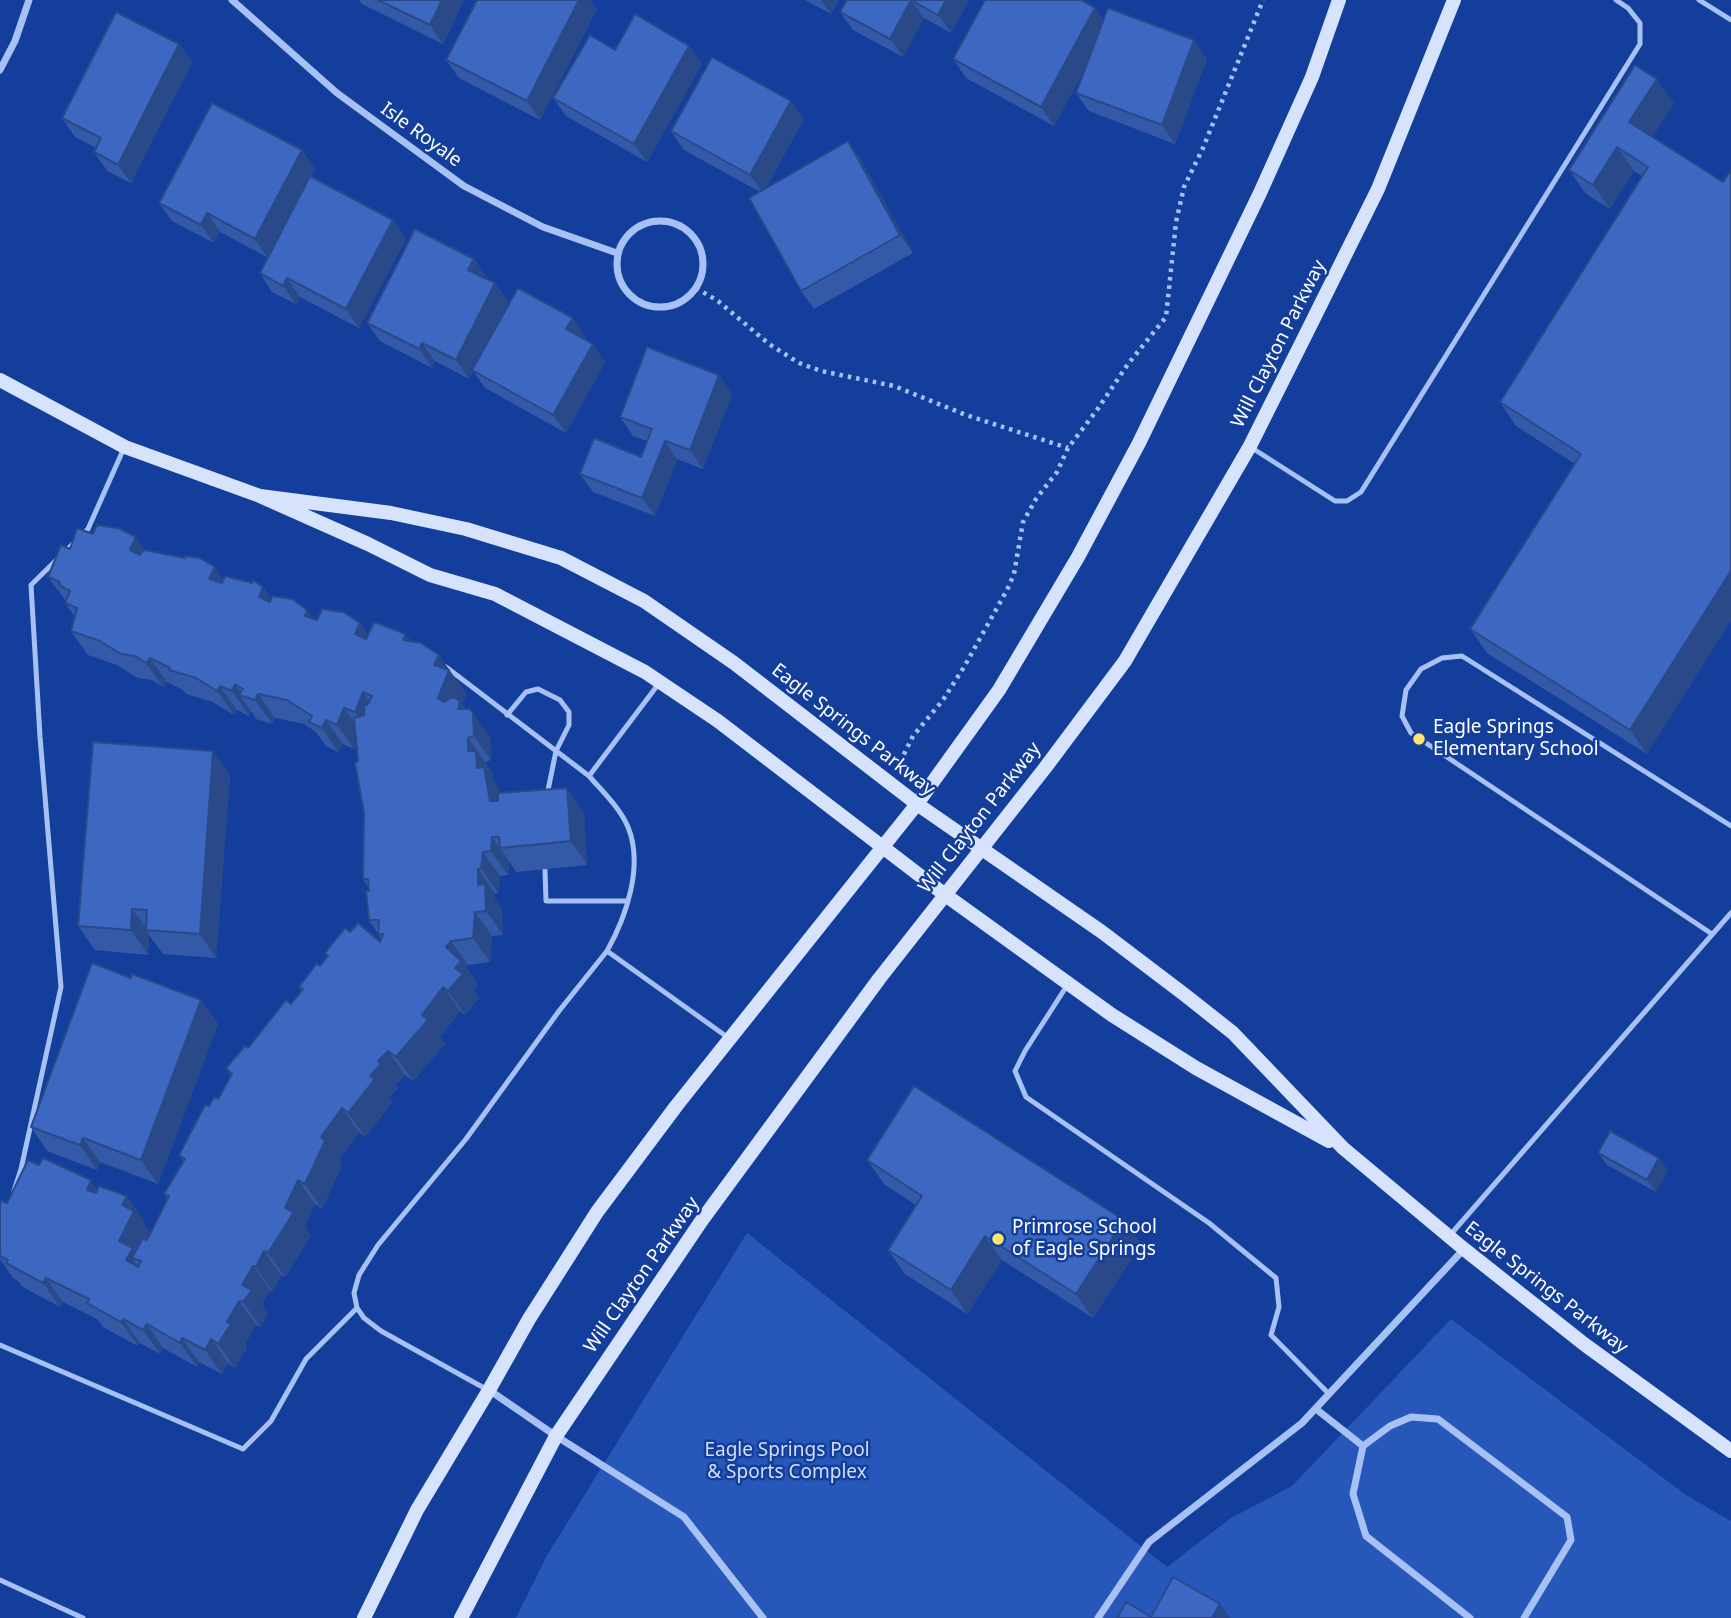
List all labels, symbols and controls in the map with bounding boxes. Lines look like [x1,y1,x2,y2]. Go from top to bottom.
street label: Isle Royale [376,98,466,172]
street label: Will Clayton Parkway [1227,256,1331,432]
street label: Eagle Springs Parkway [767,659,939,801]
place label: Eagle Springs Elementary School [1433,717,1599,761]
marker: Eagle Springs Elementary School [1411,731,1427,747]
street label: Will Clayton Parkway [914,738,1046,898]
street label: Will Clayton Parkway [580,1193,704,1357]
place label: Primrose School of Eagle Springs [1012,1217,1157,1261]
street label: Eagle Springs Parkway [1460,1217,1632,1359]
marker: Primrose School of Eagle Springs [990,1231,1006,1247]
park label: Eagle Springs Pool & Sports Complex [704,1440,870,1484]

